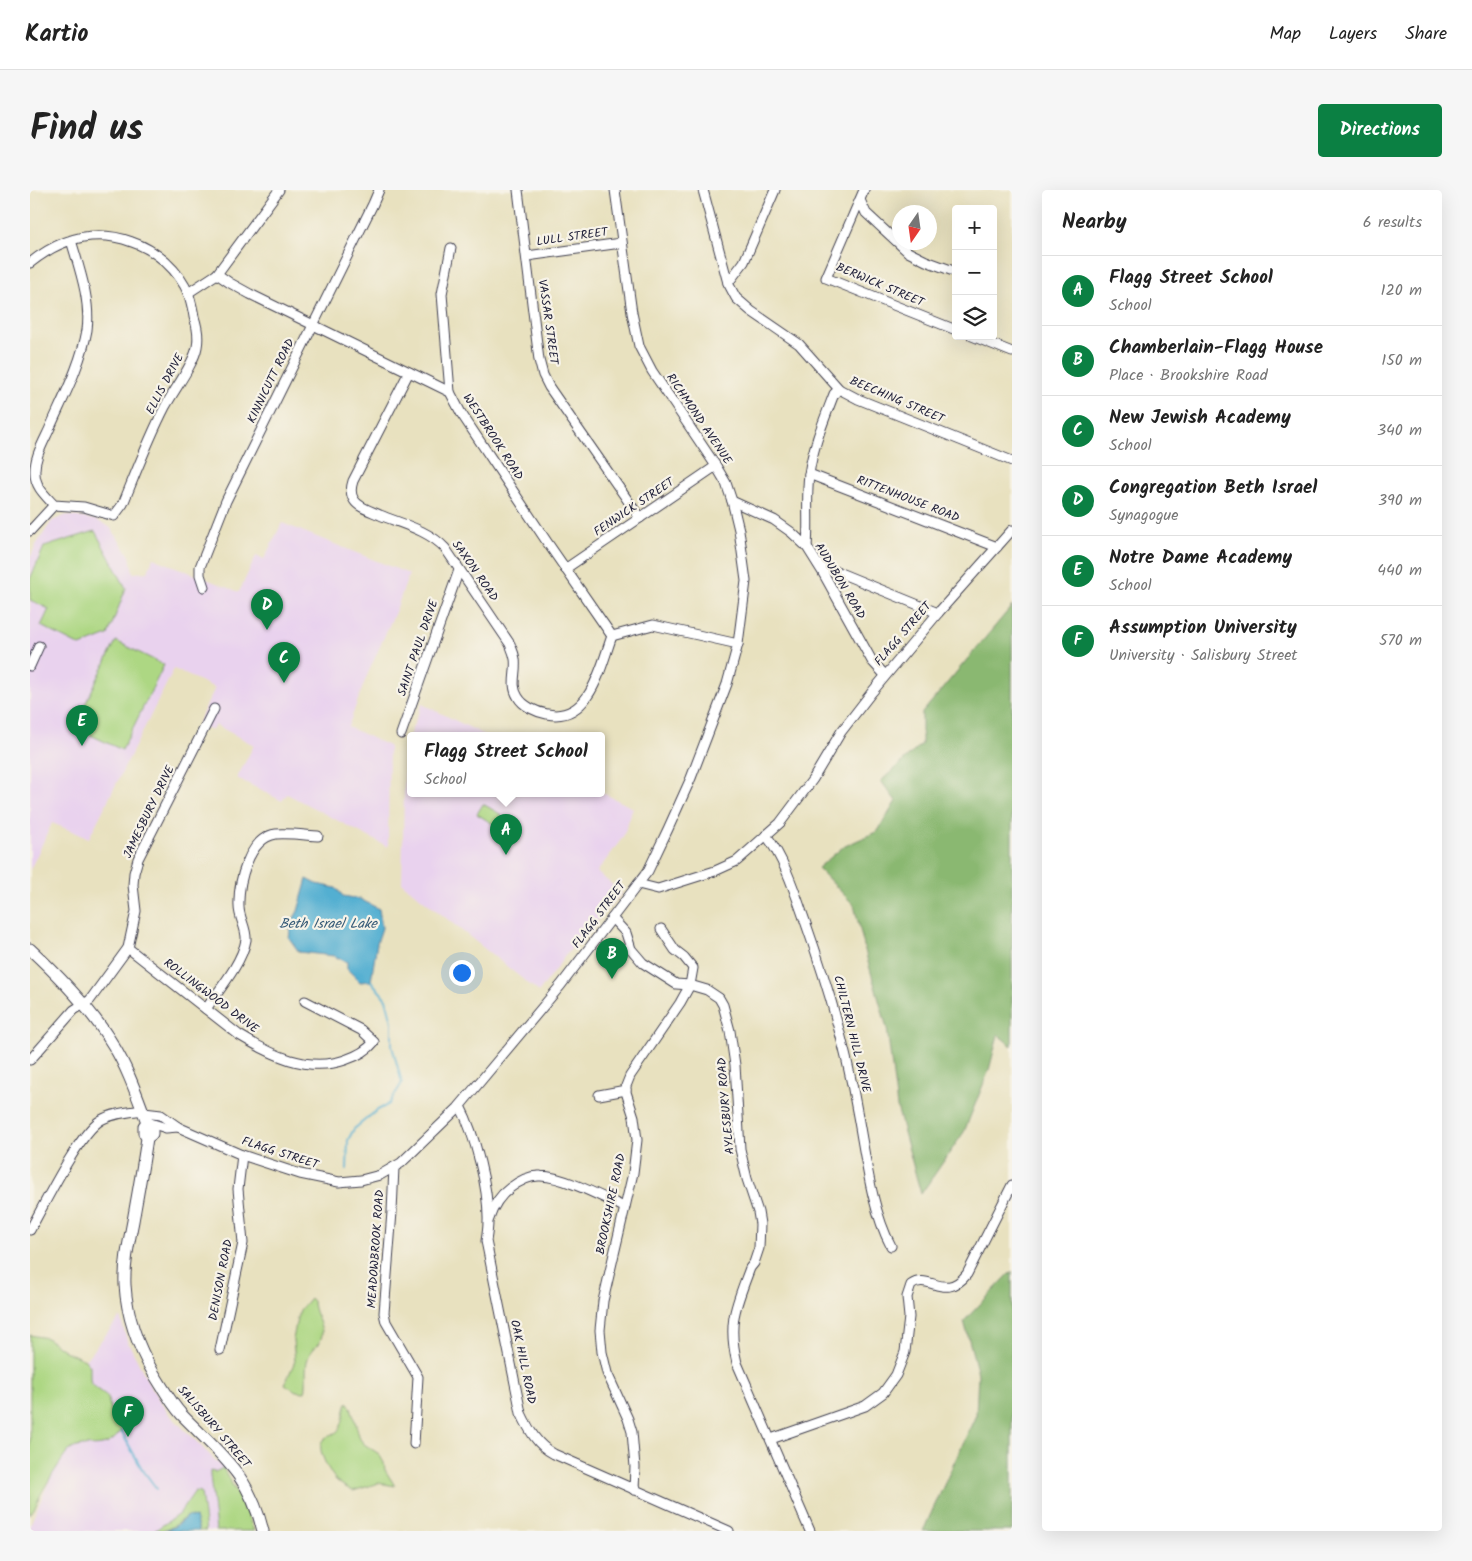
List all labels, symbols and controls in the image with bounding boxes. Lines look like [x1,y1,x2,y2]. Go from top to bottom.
text: Kartio [25,15,88,54]
text: Map [1270,20,1301,49]
text: Layers [1329,20,1377,49]
text: Share [1405,20,1447,49]
text: Find us [30,102,143,158]
button: Directions [1318,104,1442,157]
north arrow [892,205,937,250]
map controls [952,205,997,340]
button: + [952,205,997,250]
text: Nearby [1062,206,1127,239]
text: 6 results [1363,210,1422,235]
street label: LULL STREET [535,222,610,251]
button: − [952,250,997,295]
street label: BERWICK STREET [833,258,928,313]
text: Flagg Street School [1109,263,1273,293]
street label: VASSAR STREET [533,278,564,367]
text: A [1073,278,1083,303]
text: 120 m [1381,278,1422,303]
text: School [1109,293,1152,318]
button: layers [952,295,997,340]
text: Chamberlain-Flagg House [1109,333,1323,363]
street label: KINNICUTT ROAD [242,335,300,427]
text: B [1073,348,1083,373]
text: 150 m [1381,348,1422,373]
street label: ELLIS DRIVE [141,349,190,418]
text: Place · Brookshire Road [1109,363,1268,388]
street label: RICHMOND AVENUE [661,370,737,469]
street label: BEECHING STREET [847,371,949,429]
street label: WESTBROOK ROAD [458,390,528,484]
text: New Jewish Academy [1109,403,1291,433]
text: C [1073,418,1083,443]
text: 340 m [1377,418,1422,443]
text: School [1109,433,1152,458]
street label: RITTENHOUSE ROAD [854,471,962,527]
street label: FENWICK STREET [590,472,680,541]
text: Congregation Beth Israel [1109,473,1317,503]
text: D [1073,488,1083,513]
text: 390 m [1378,488,1422,513]
text: Synagogue [1109,503,1178,528]
street label: SAXON ROAD [447,537,503,606]
street label: AUDUBON ROAD [810,539,871,623]
text: Notre Dame Academy [1109,543,1292,573]
text: E [1074,558,1082,583]
text: 440 m [1377,558,1422,583]
text: School [1109,573,1152,598]
pin: D [251,589,283,630]
street label: SAINT PAUL DRIVE [393,596,444,699]
street label: FLAGG STREET [870,596,937,670]
text: Assumption University [1109,613,1297,643]
text: F [1074,628,1082,653]
text: 570 m [1379,628,1422,653]
pin: C [268,642,300,683]
text: University · Salisbury Street [1109,643,1298,668]
pin: E [66,705,98,746]
popup [407,732,605,797]
text: Flagg Street School [424,737,588,767]
street label: JAMESBURY DRIVE [118,761,180,862]
text: School [424,767,467,792]
pin: A [490,814,522,855]
street label: FLAGG STREET [567,876,632,953]
water label: Beth Israel Lake [279,913,379,935]
pin: B [596,938,628,979]
street label: ROLLINGWOOD DRIVE [159,954,263,1039]
your location [449,960,475,986]
street label: CHILTERN HILL DRIVE [828,973,876,1096]
street label: AYLESBURY ROAD [712,1057,740,1155]
street label: FLAGG STREET [239,1132,322,1175]
street label: BROOKSHIRE ROAD [591,1151,631,1256]
street label: MEADOWBROOK ROAD [362,1189,390,1309]
street label: DENISON ROAD [204,1237,238,1322]
street label: OAK HILL ROAD [505,1318,541,1406]
street label: SALISBURY STREET [173,1381,256,1474]
pin: F [112,1396,144,1437]

